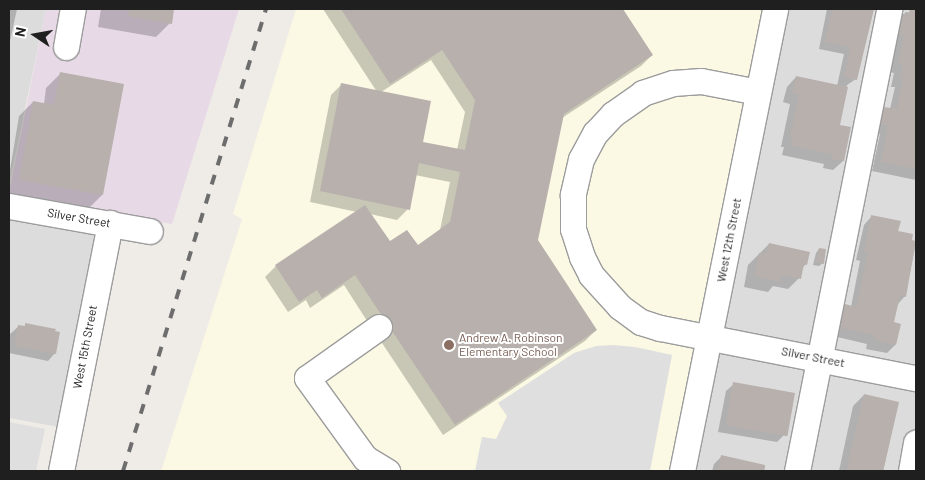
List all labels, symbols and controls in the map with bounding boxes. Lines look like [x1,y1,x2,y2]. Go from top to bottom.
north arrow [10,10,60,60]
text: N [11,25,29,38]
street label: West 12th Street [714,197,744,283]
street label: Silver Street [46,205,112,231]
street label: West 15th Street [70,304,100,390]
place label: Andrew A. Robinson Elementary School [459,331,563,359]
marker: Andrew A. Robinson Elementary School [443,339,455,351]
street label: Silver Street [780,344,846,370]

